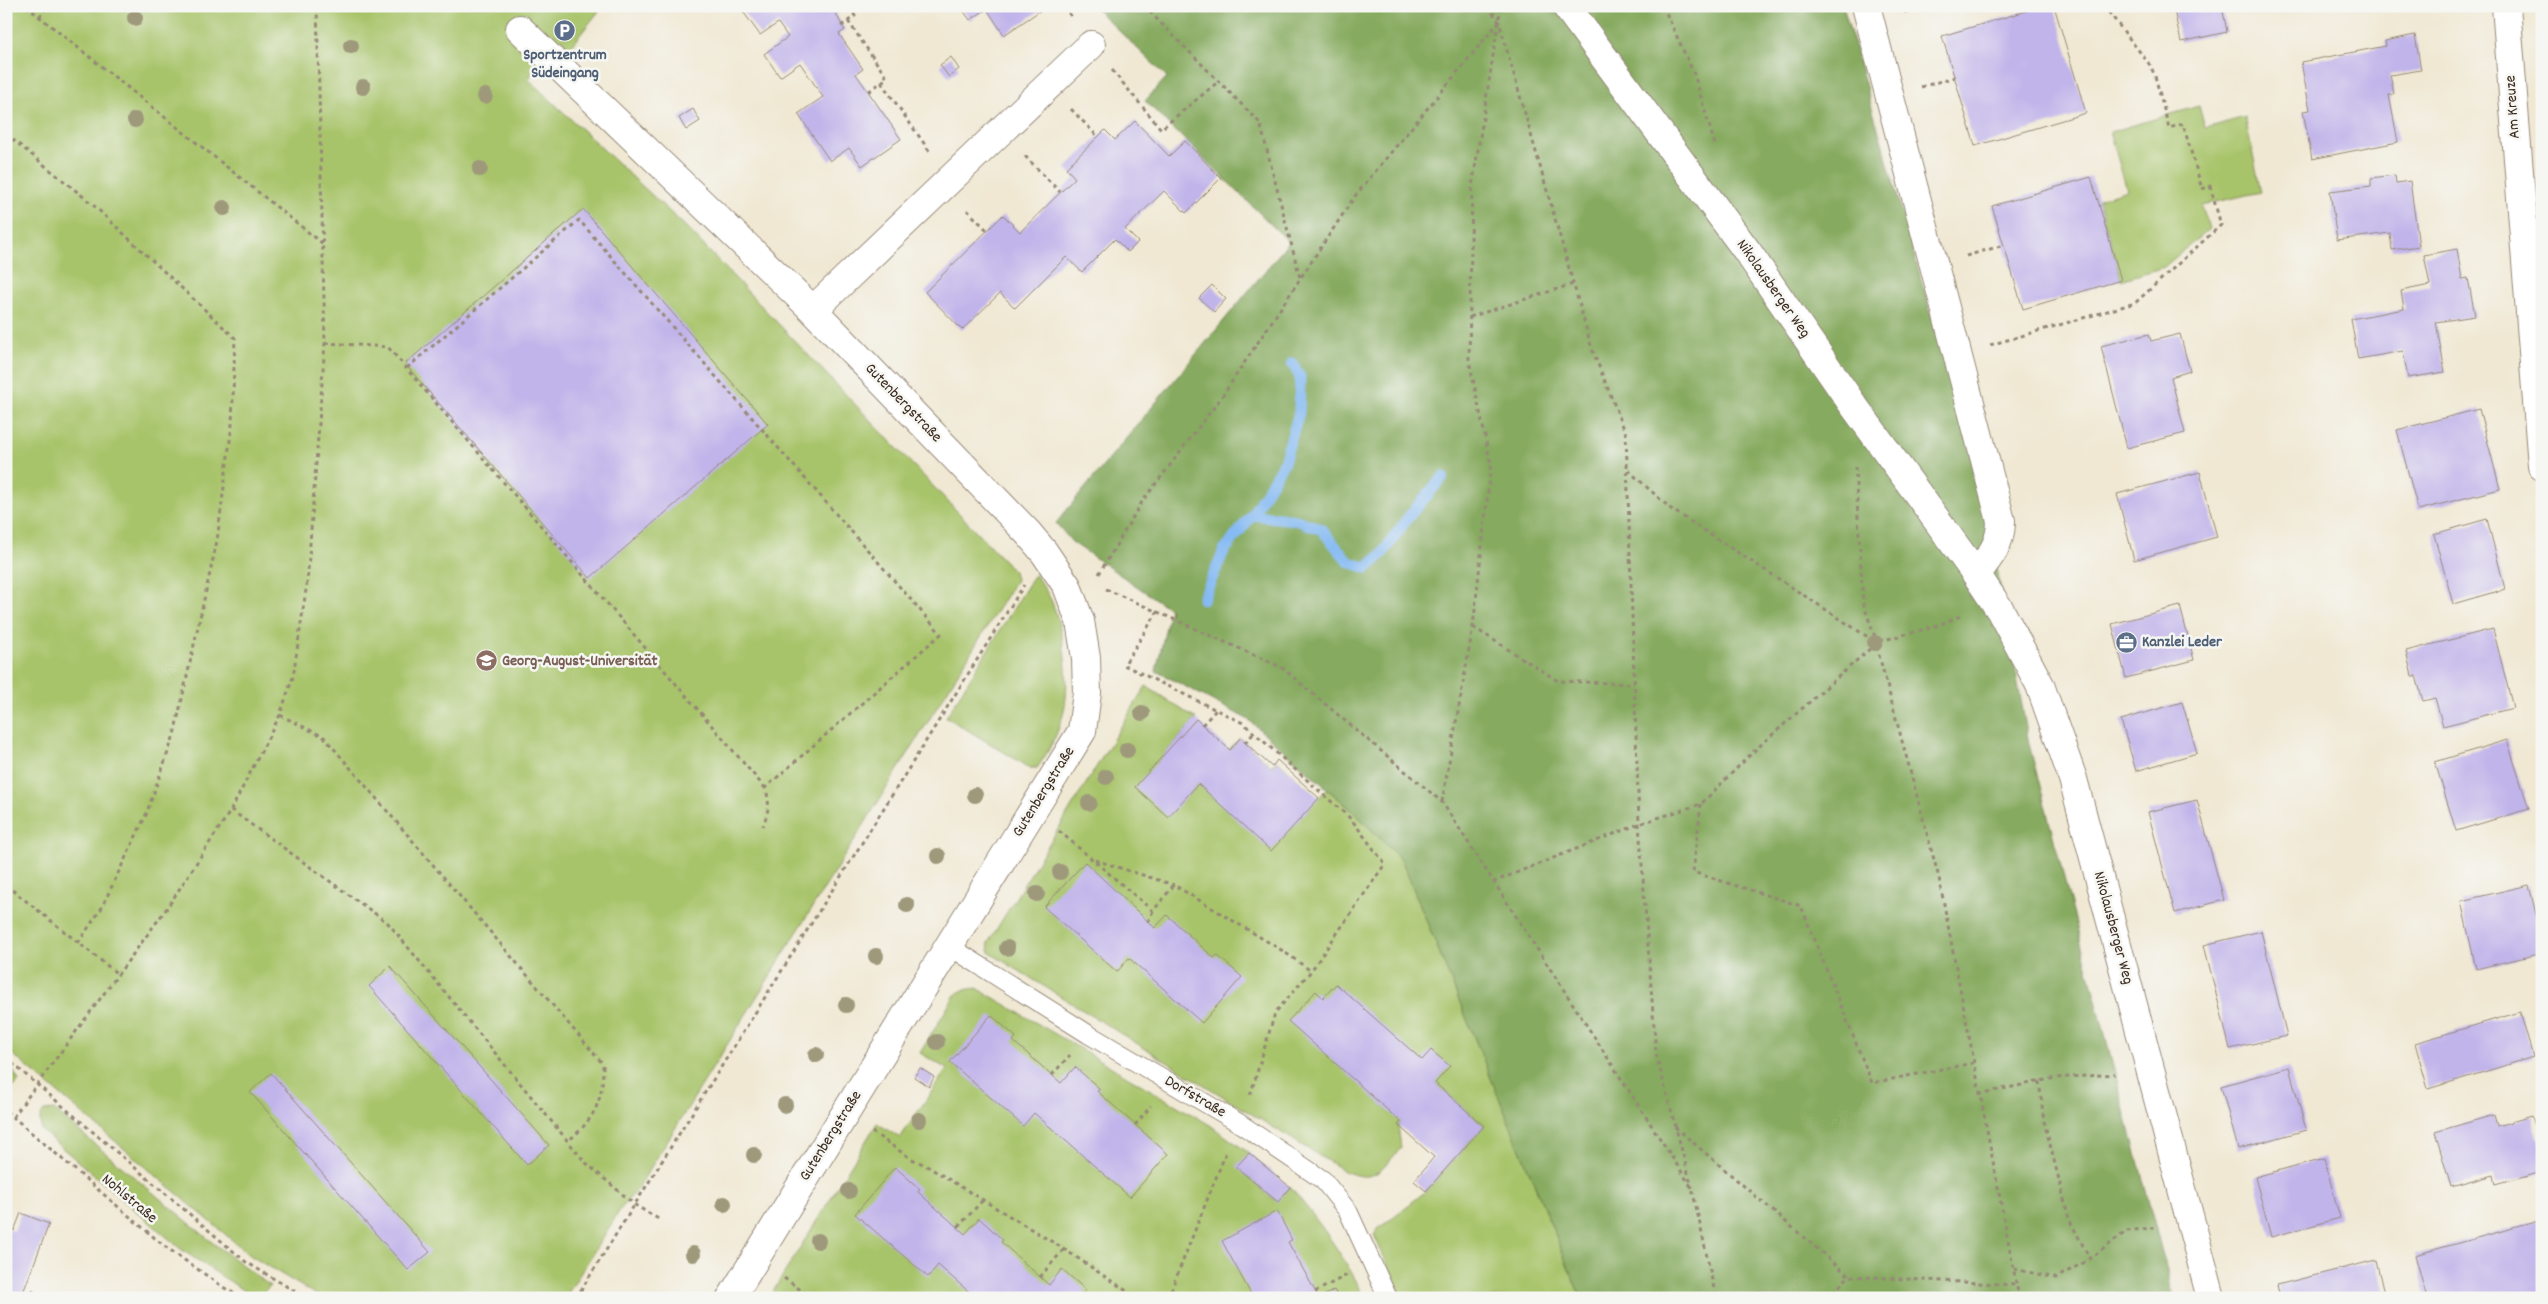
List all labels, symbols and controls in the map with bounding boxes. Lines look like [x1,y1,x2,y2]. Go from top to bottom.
parking icon: Sportzentrum Südeingang [553,19,577,43]
place label: Sportzentrum Südeingang [523,44,607,85]
street label: Am Kreuze [2499,74,2527,140]
street label: Nikolausberger Weg [1730,235,1816,343]
street label: Gutenbergstraße [859,358,947,448]
office icon: Kanzlei Leder [2114,630,2138,654]
place label: Kanzlei Leder [2142,631,2223,654]
school or university icon: Georg-August-Universität [474,649,498,673]
place label: Georg-August-Universität [502,650,658,673]
street label: Gutenbergstraße [1007,742,1081,842]
street label: Nikolausberger Weg [2087,869,2139,987]
street label: Dorfstraße [1160,1070,1230,1124]
street label: Gutenbergstraße [794,1086,868,1186]
street label: Nohlstraße [96,1169,162,1229]

